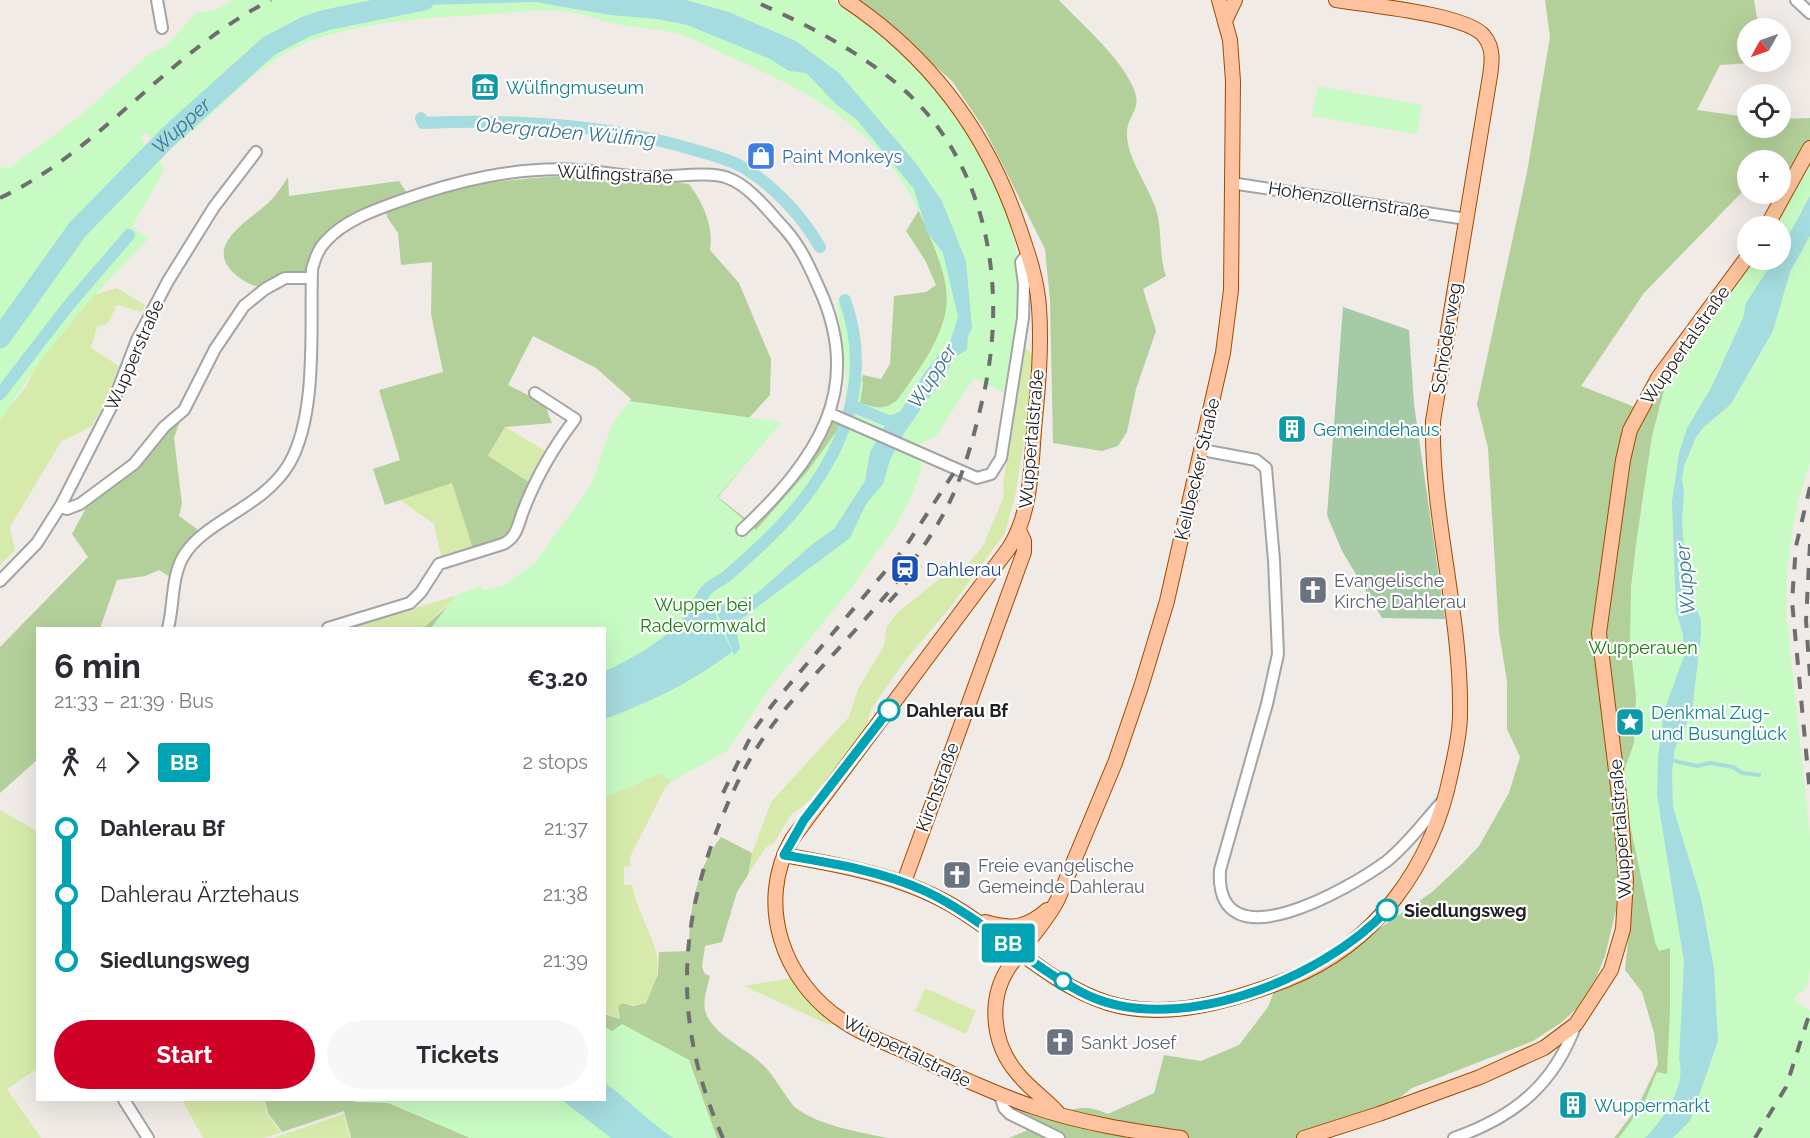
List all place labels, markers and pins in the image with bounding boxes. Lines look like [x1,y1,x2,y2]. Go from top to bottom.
museum icon: Wülfingmuseum [469,71,501,103]
place label: Wülfingmuseum [506,77,644,98]
shop icon: Paint Monkeys [745,140,777,172]
place label: Paint Monkeys [782,146,903,167]
building icon: Gemeindehaus [1276,413,1308,445]
place label: Gemeindehaus [1313,419,1440,440]
station icon: Dahlerau [889,553,921,585]
place label: Dahlerau [926,559,1001,580]
place label: Evangelische Kirche Dahlerau [1334,570,1466,612]
church icon: Evangelische Kirche Dahlerau [1297,574,1329,606]
marker: Dahlerau Bf [878,699,900,721]
place label: Dahlerau Bf [906,700,1009,721]
place label: Denkmal Zug- und Busunglück [1651,702,1787,744]
place icon: Denkmal Zug- und Busunglück [1614,706,1646,738]
place label: Freie evangelische Gemeinde Dahlerau [978,855,1145,897]
church icon: Freie evangelische Gemeinde Dahlerau [941,859,973,891]
marker: Siedlungsweg [1376,899,1398,921]
place label: Siedlungsweg [1404,900,1527,921]
unlabelled marker [1054,972,1072,990]
church icon: Sankt Josef [1044,1026,1076,1058]
place label: Sankt Josef [1081,1032,1177,1053]
building icon: Wuppermarkt [1557,1089,1589,1121]
place label: Wuppermarkt [1594,1095,1710,1116]

